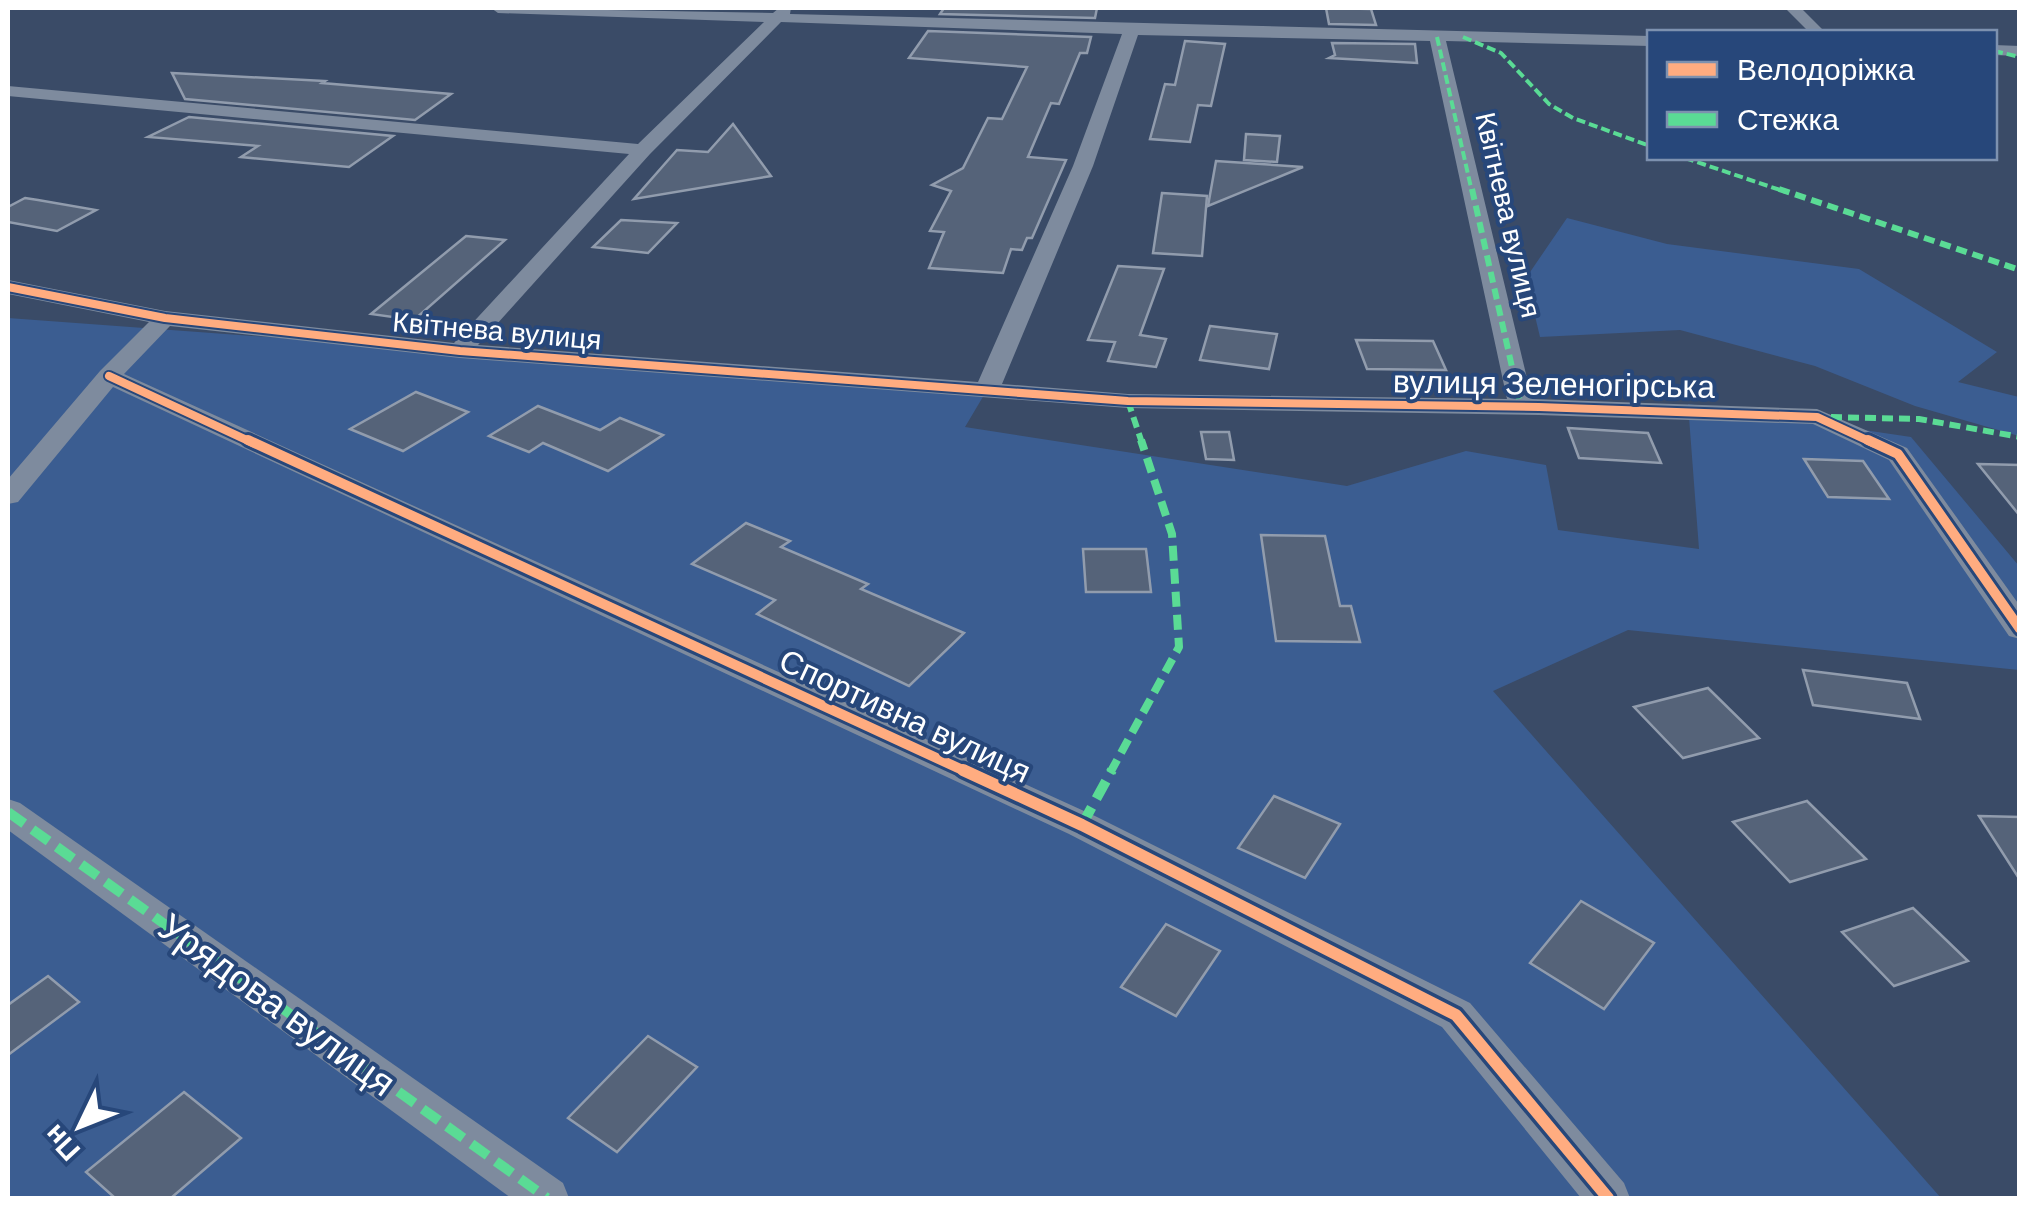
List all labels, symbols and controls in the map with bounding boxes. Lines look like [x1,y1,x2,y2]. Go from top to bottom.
legend [1647,30,1997,160]
text: Велодоріжка [1737,50,1915,89]
text: Стежка [1737,100,1839,139]
street label: Квітнева вулиця [1466,109,1550,321]
street label: Квітнева вулиця [391,303,603,359]
street label: вулиця Зеленогірська [1393,360,1716,408]
street label: Спортивна вулиця [773,639,1037,793]
street label: Урядова вулиця [149,902,405,1108]
north arrow [30,1076,130,1176]
text: Пн [36,1117,88,1169]

